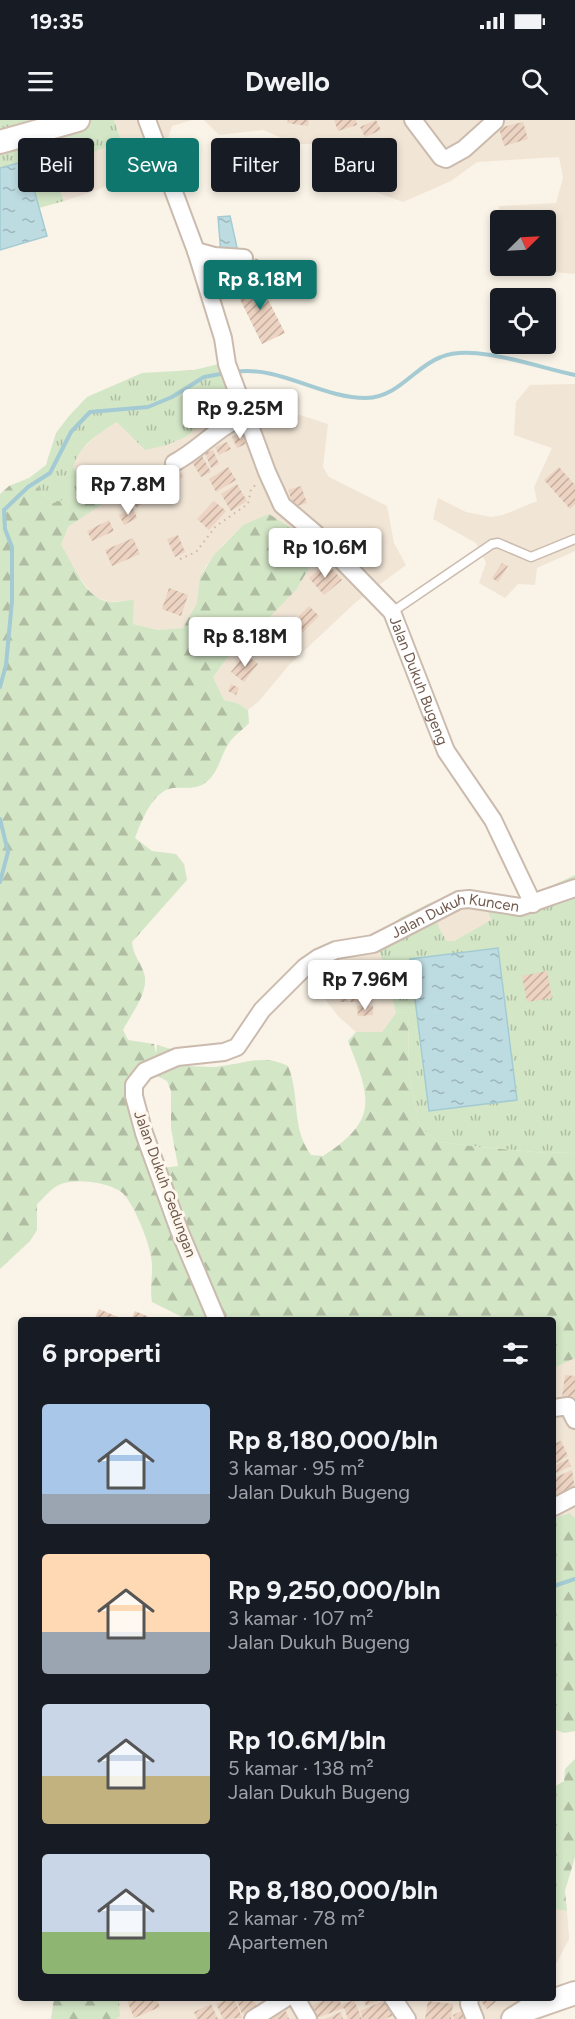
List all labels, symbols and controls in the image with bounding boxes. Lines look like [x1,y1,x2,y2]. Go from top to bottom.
text: 19:35 [30,8,84,35]
icon: menu [24,65,57,98]
text: Dwello [245,65,330,98]
icon: search [518,65,551,98]
chip: Beli [18,138,94,192]
chip: Sewa [106,138,199,192]
chip: Filter [211,138,300,192]
chip: Baru [312,138,397,192]
north arrow [490,210,556,276]
map controls [490,210,556,354]
pin: Rp 8.18M [198,260,322,311]
text: Rp 8.18M [218,267,302,291]
button: locate [490,288,556,354]
pin: Rp 9.25M [178,389,302,440]
text: Rp 9.25M [197,396,283,420]
pin: Rp 7.8M [73,465,183,516]
text: Rp 7.8M [90,472,166,496]
pin: Rp 10.6M [263,528,387,579]
text: Rp 10.6M [283,535,367,559]
street label: Jalan Dukuh Bugeng [386,614,452,748]
pin: Rp 8.18M [183,617,307,668]
text: Rp 8.18M [203,624,287,648]
street label: Jalan Dukuh Kuncen [388,890,520,942]
pin: Rp 7.96M [303,960,427,1011]
text: Rp 7.96M [322,967,408,991]
street label: Jalan Dukuh Gedungan [130,1108,200,1260]
text: 6 properti [42,1337,161,1369]
icon: filters [499,1337,532,1370]
text: Rp 8,180,000/bln [228,1424,438,1456]
icon: home [90,1428,162,1500]
text: 3 kamar · 95 m² [228,1456,364,1480]
text: Jalan Dukuh Bugeng [228,1480,410,1504]
text: Rp 9,250,000/bln [228,1574,440,1606]
icon: home [90,1578,162,1650]
text: 3 kamar · 107 m² [228,1606,373,1630]
text: Jalan Dukuh Bugeng [228,1630,410,1654]
text: Rp 10.6M/bln [228,1724,386,1756]
icon: home [90,1728,162,1800]
text: 5 kamar · 138 m² [228,1756,374,1780]
text: Jalan Dukuh Bugeng [228,1780,410,1804]
text: Rp 8,180,000/bln [228,1874,438,1906]
icon: home [90,1878,162,1950]
text: 2 kamar · 78 m² [228,1906,365,1930]
text: Apartemen [228,1930,328,1954]

